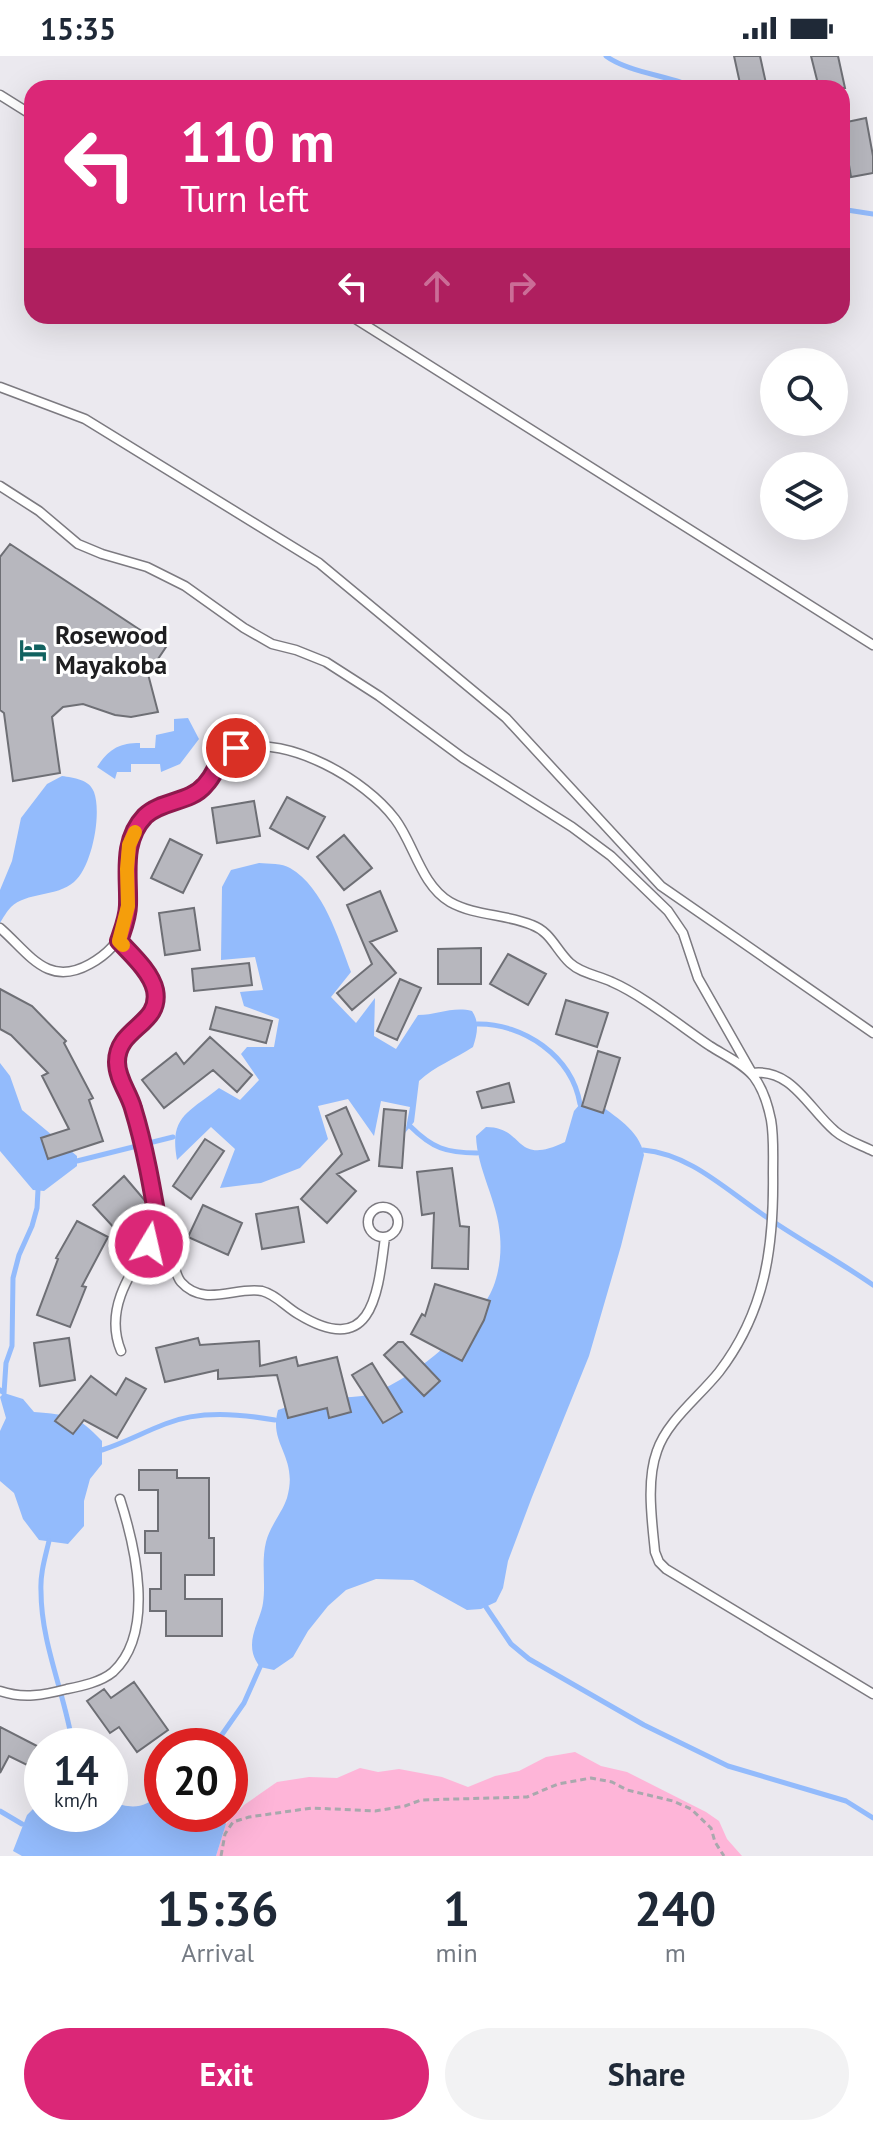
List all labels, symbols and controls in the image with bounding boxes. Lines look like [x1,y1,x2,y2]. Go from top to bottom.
text: 15:35 [40,9,116,48]
text: 110 m [180,105,335,177]
icon: left [48,112,152,216]
text: Turn left [180,175,309,222]
icon: left [331,264,375,308]
icon: ahead [415,264,459,308]
icon: right [499,264,543,308]
map controls [760,348,848,540]
button: search [760,348,848,436]
button: layers [760,452,848,540]
place label: Rosewood Mayakoba [55,618,168,681]
hotel icon: Rosewood Mayakoba [18,635,48,665]
pin [202,714,270,782]
icon: arrive [214,726,258,770]
position arrow [107,1202,191,1286]
speed limit sign: 20 [144,1728,248,1832]
text: 14 [53,1744,99,1796]
text: km/h [54,1787,98,1813]
text: 15:36 [157,1877,279,1939]
text: 1 [443,1877,470,1939]
text: 240 [635,1877,716,1939]
text: Arrival [181,1936,254,1969]
text: min [435,1936,478,1969]
text: m [665,1936,686,1969]
button: Exit [24,2028,429,2120]
button: Share [445,2028,849,2120]

